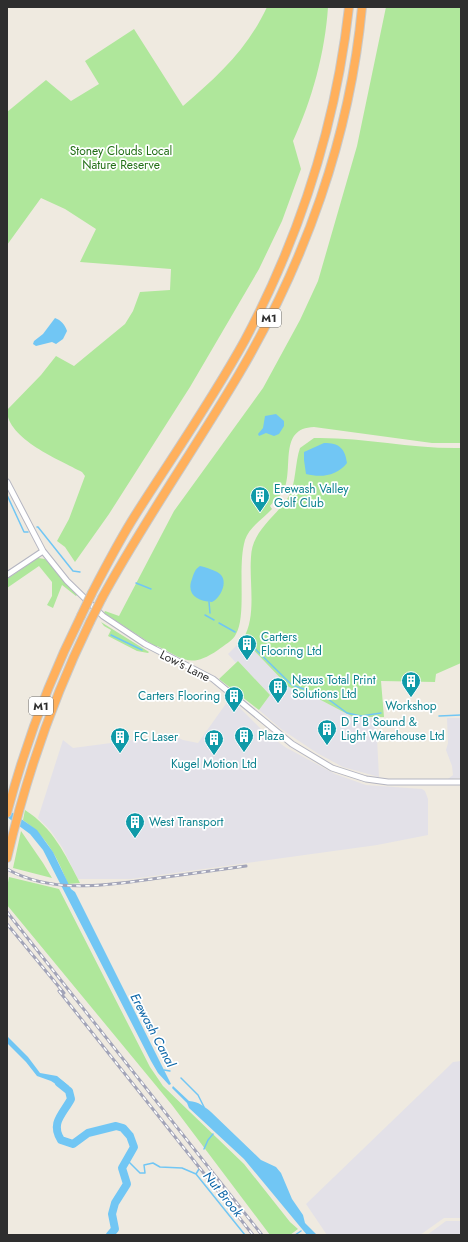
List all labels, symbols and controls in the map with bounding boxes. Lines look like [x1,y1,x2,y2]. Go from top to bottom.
park label: Stoney Clouds Local Nature Reserve [70,142,172,174]
road number: M1 [257,309,281,327]
place label: Erewash Valley Golf Club [274,480,349,512]
building icon: Erewash Valley Golf Club [249,485,271,513]
place label: Carters Flooring Ltd [261,628,322,660]
building icon: Carters Flooring Ltd [236,633,258,661]
street label: Low's Lane [157,646,213,686]
building icon: Workshop [400,670,422,698]
place label: Nexus Total Print Solutions Ltd [292,671,376,703]
building icon: Nexus Total Print Solutions Ltd [267,676,289,704]
building icon: Carters Flooring [223,685,245,713]
place label: Carters Flooring [138,687,220,705]
road number: M1 [29,697,53,715]
place label: Workshop [385,697,437,715]
place label: D F B Sound & Light Warehouse Ltd [341,713,445,745]
building icon: D F B Sound & Light Warehouse Ltd [316,718,338,746]
building icon: Plaza [233,725,255,753]
building icon: FC Laser [109,726,131,754]
place label: Plaza [258,727,285,745]
place label: FC Laser [134,728,179,746]
building icon: Kugel Motion Ltd [203,728,225,756]
place label: Kugel Motion Ltd [171,755,257,773]
building icon: West Transport [124,811,146,839]
place label: West Transport [149,813,224,831]
water label: Erewash Canal [126,990,181,1071]
water label: Nut Brook [199,1167,248,1221]

